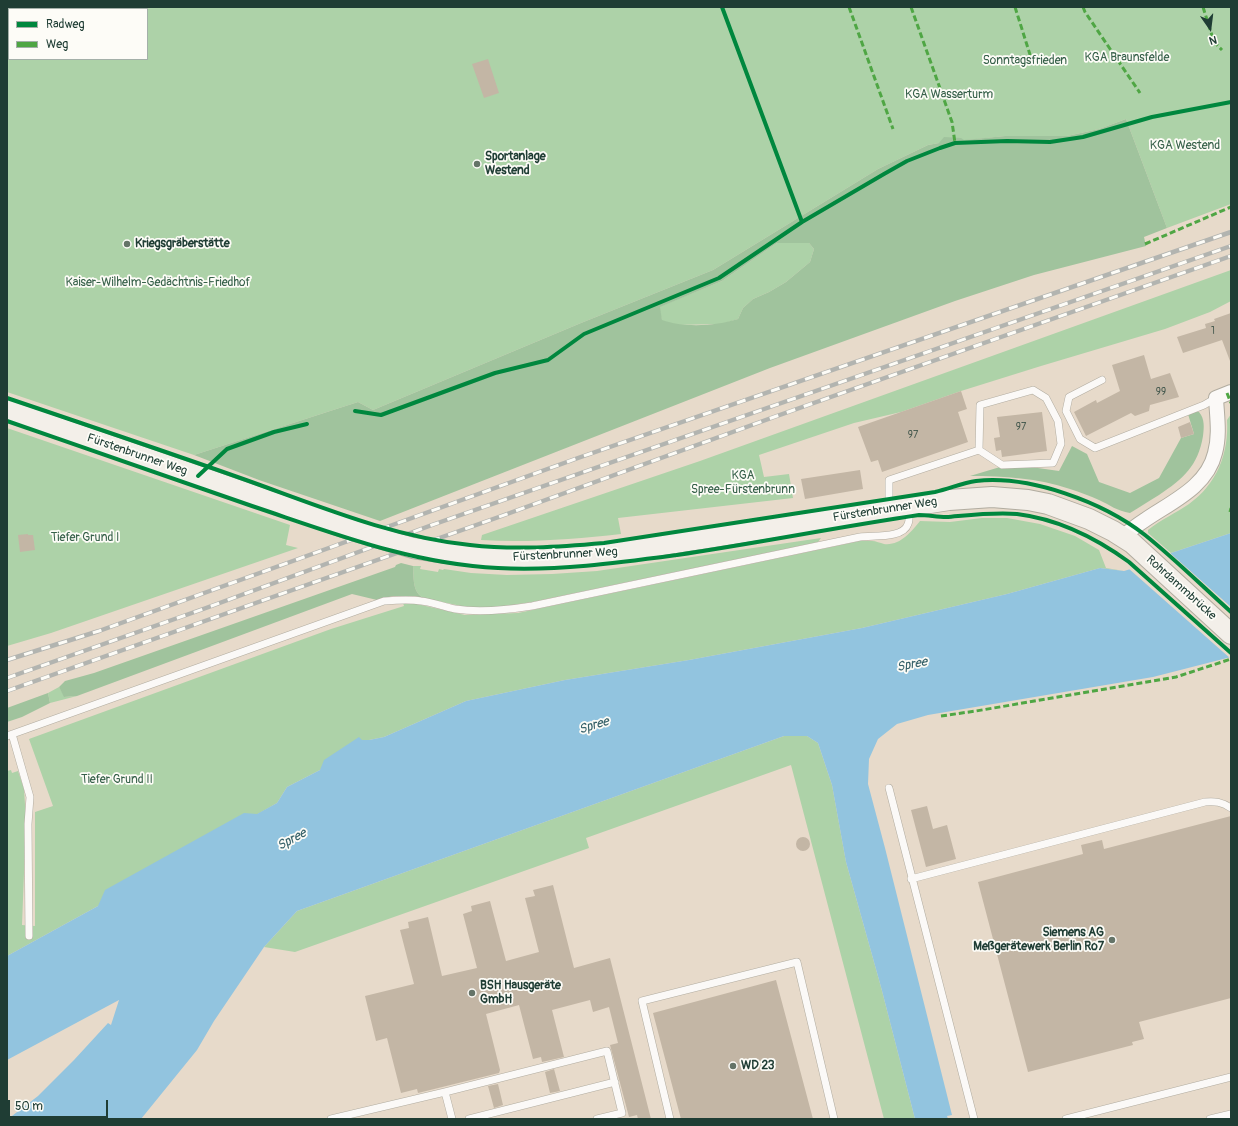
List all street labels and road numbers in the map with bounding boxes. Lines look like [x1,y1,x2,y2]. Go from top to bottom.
street label: Fürstenbrunner Weg [85,431,189,479]
street label: Fürstenbrunner Weg [832,495,938,525]
street label: Fürstenbrunner Weg [512,545,618,565]
street label: Rohrdammbrücke [1143,553,1219,623]

